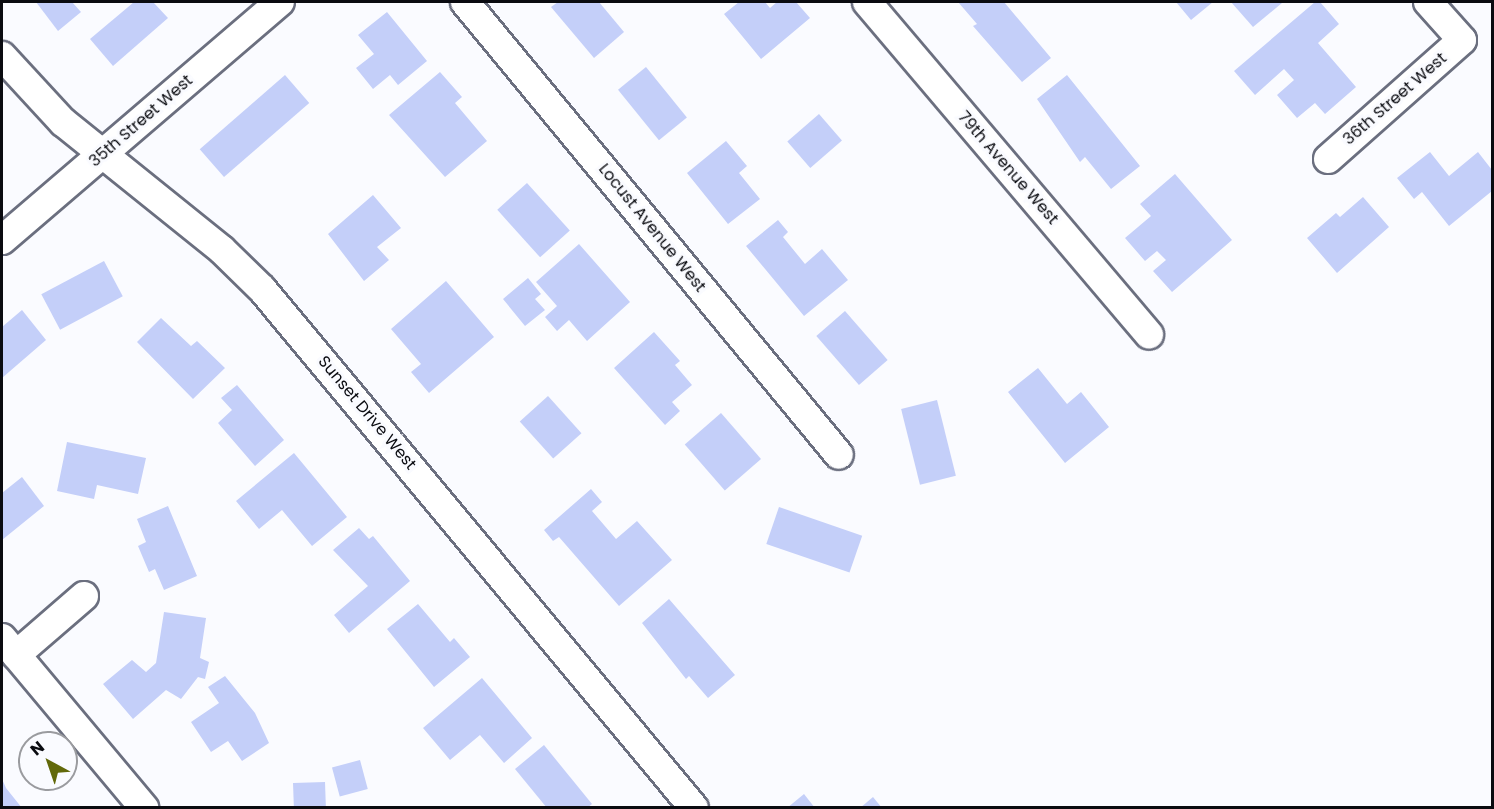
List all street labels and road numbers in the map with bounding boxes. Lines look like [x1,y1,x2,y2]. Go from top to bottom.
street label: 36th Street West [1339,49,1451,149]
street label: 35th Street West [85,71,197,171]
street label: 79th Avenue West [954,108,1062,228]
street label: Locust Avenue West [594,160,710,296]
street label: Sunset Drive West [314,352,420,474]

